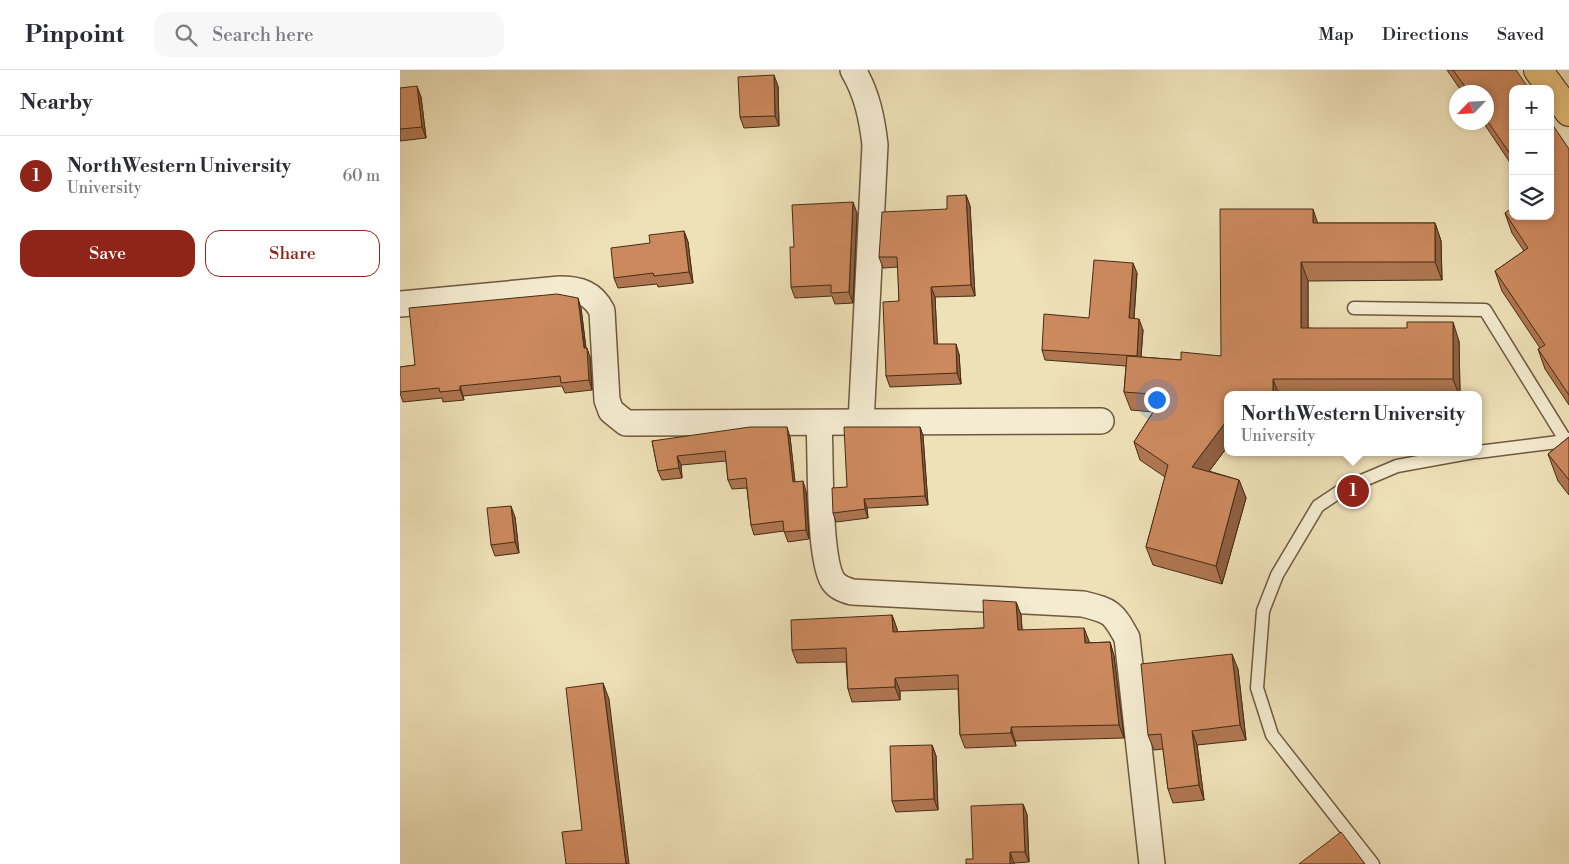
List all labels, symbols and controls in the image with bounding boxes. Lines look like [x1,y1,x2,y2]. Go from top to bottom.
search box [154,12,504,57]
text: Pinpoint [25,20,124,50]
icon: search [172,21,200,49]
text: Search here [212,23,314,47]
text: Map [1318,23,1354,46]
text: Directions [1382,23,1469,46]
text: Saved [1497,23,1544,46]
north arrow [1449,85,1494,130]
map controls [1509,85,1554,220]
button: + [1509,85,1554,130]
text: Nearby [20,90,93,116]
button: − [1509,130,1554,175]
text: NorthWestern University [67,154,291,178]
text: 1 [32,166,40,186]
text: 60 m [342,166,380,186]
button: layers [1509,175,1554,220]
text: University [67,178,141,198]
button: Save [20,230,195,277]
button: Share [205,230,380,277]
your location [1144,387,1170,413]
popup [1224,391,1482,456]
text: NorthWestern University [1241,402,1465,426]
text: University [1241,426,1315,446]
pin: 1 [1337,472,1369,510]

